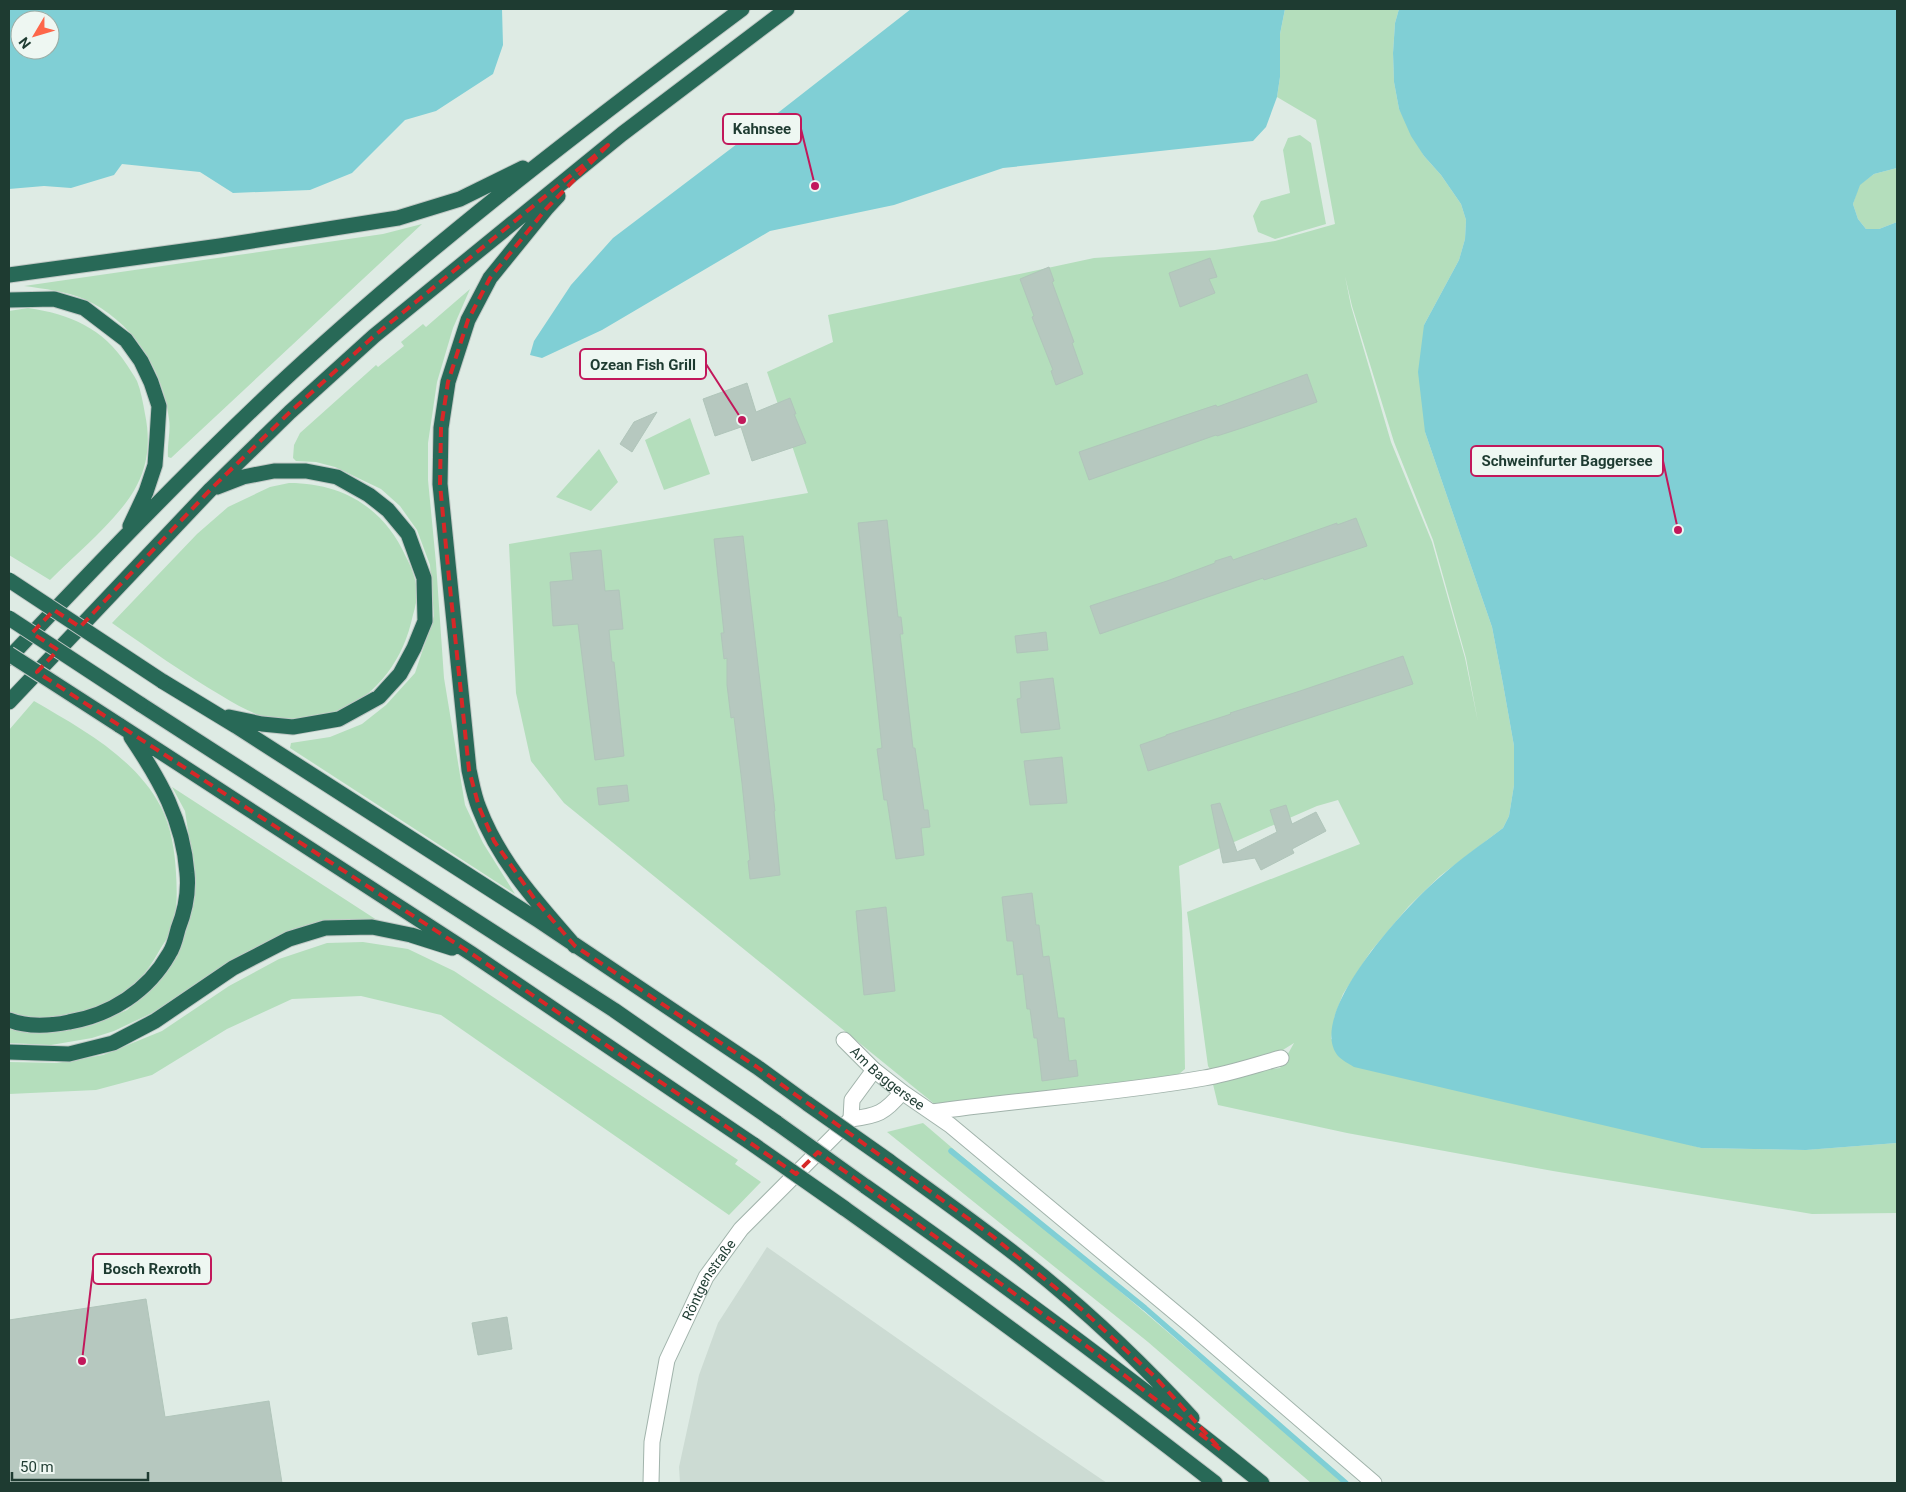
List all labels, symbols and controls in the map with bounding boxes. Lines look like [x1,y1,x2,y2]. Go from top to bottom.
north arrow [10,10,60,60]
text: N [15,34,34,52]
callout: Kahnsee [723,114,801,144]
text: Kahnsee [733,120,791,138]
callout: Ozean Fish Grill [580,349,706,379]
text: Ozean Fish Grill [590,356,696,374]
callout: Schweinfurter Baggersee [1471,446,1663,476]
text: Schweinfurter Baggersee [1481,452,1653,470]
street label: Am Baggersee [847,1043,928,1113]
street label: Röntgenstraße [679,1236,739,1323]
callout: Bosch Rexroth [93,1254,211,1284]
text: Bosch Rexroth [103,1260,201,1278]
scale bar [12,1450,149,1482]
text: 50 m [20,1458,54,1476]

